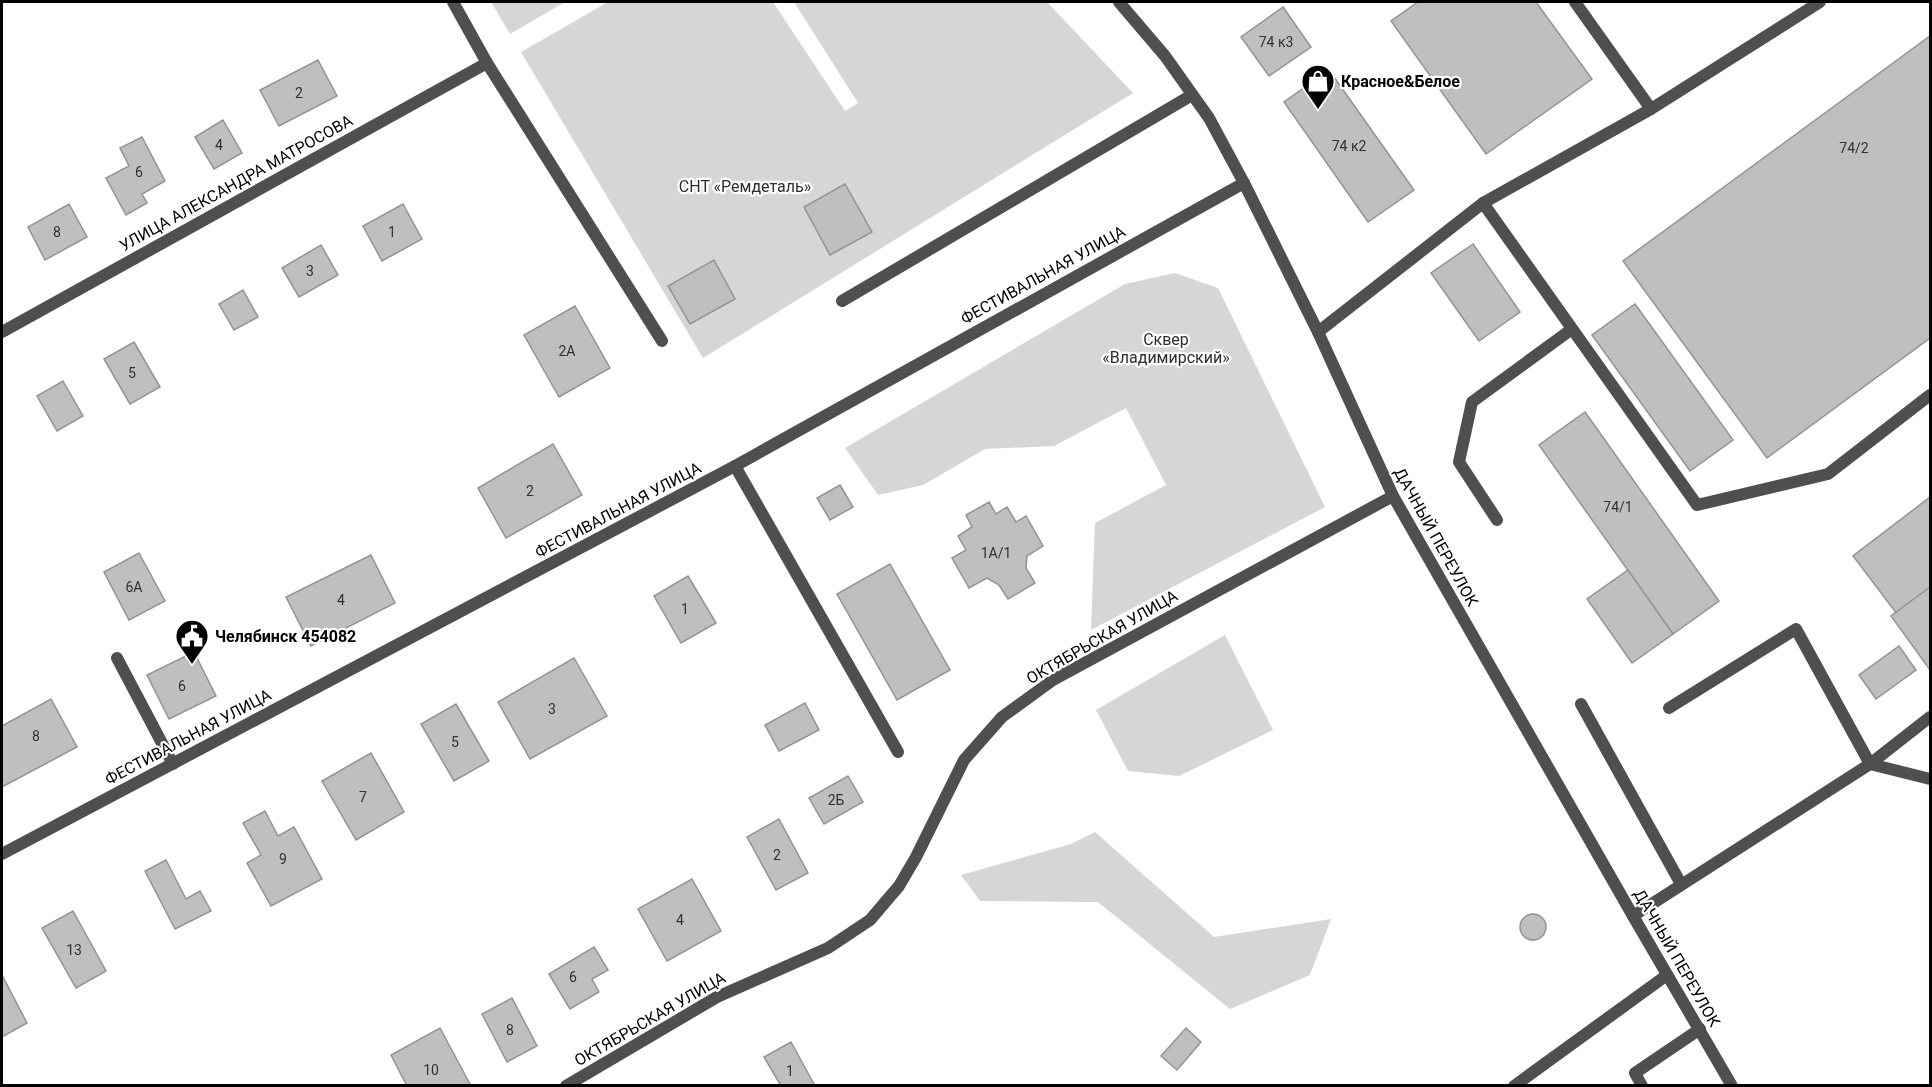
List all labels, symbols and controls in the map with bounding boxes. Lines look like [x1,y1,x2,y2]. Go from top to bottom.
house number: 74 к3 [1259,34,1293,50]
shop icon: Красное&Белое [1300,63,1336,110]
place label: Красное&Белое [1341,72,1460,91]
house number: 2 [295,85,303,101]
street label: УЛИЦА АЛЕКСАНДРА МАТРОСОВА [116,111,356,255]
house number: 4 [215,137,223,153]
house number: 74 к2 [1332,138,1366,154]
house number: 74/2 [1839,140,1869,156]
house number: 6 [135,164,143,180]
park label: СНТ «Ремдеталь» [679,177,811,196]
street label: ФЕСТИВАЛЬНАЯ УЛИЦА [957,221,1129,328]
house number: 8 [53,224,61,240]
house number: 1 [388,224,396,240]
house number: 3 [306,263,314,279]
park label: Сквер «Владимирский» [1102,330,1230,367]
house number: 2А [558,343,576,359]
house number: 5 [128,365,136,381]
street label: ФЕСТИВАЛЬНАЯ УЛИЦА [532,458,705,562]
street label: ДАЧНЫЙ ПЕРЕУЛОК [1390,464,1482,610]
house number: 2 [526,483,534,499]
house number: 74/1 [1603,499,1633,515]
house number: 1А/1 [981,545,1011,561]
house number: 6А [125,579,143,595]
street label: ОКТЯБРЬСКАЯ УЛИЦА [1023,586,1181,688]
house number: 4 [337,592,345,608]
house number: 1 [681,601,689,617]
public building icon: Челябинск 454082 [174,618,210,665]
place label: Челябинск 454082 [215,627,356,646]
house number: 6 [178,678,186,694]
street label: ФЕСТИВАЛЬНАЯ УЛИЦА [102,685,275,789]
house number: 3 [548,701,556,717]
house number: 8 [32,728,40,744]
house number: 5 [451,734,459,750]
house number: 7 [359,789,367,805]
house number: 2Б [828,792,845,808]
house number: 2 [773,847,781,863]
house number: 9 [279,851,287,867]
street label: ДАЧНЫЙ ПЕРЕУЛОК [1630,886,1725,1031]
house number: 4 [676,912,684,928]
house number: 13 [66,942,82,958]
street label: ОКТЯБРЬСКАЯ УЛИЦА [571,968,729,1070]
house number: 6 [569,969,577,985]
house number: 8 [506,1022,514,1038]
house number: 10 [423,1062,439,1078]
house number: 1 [786,1063,794,1079]

